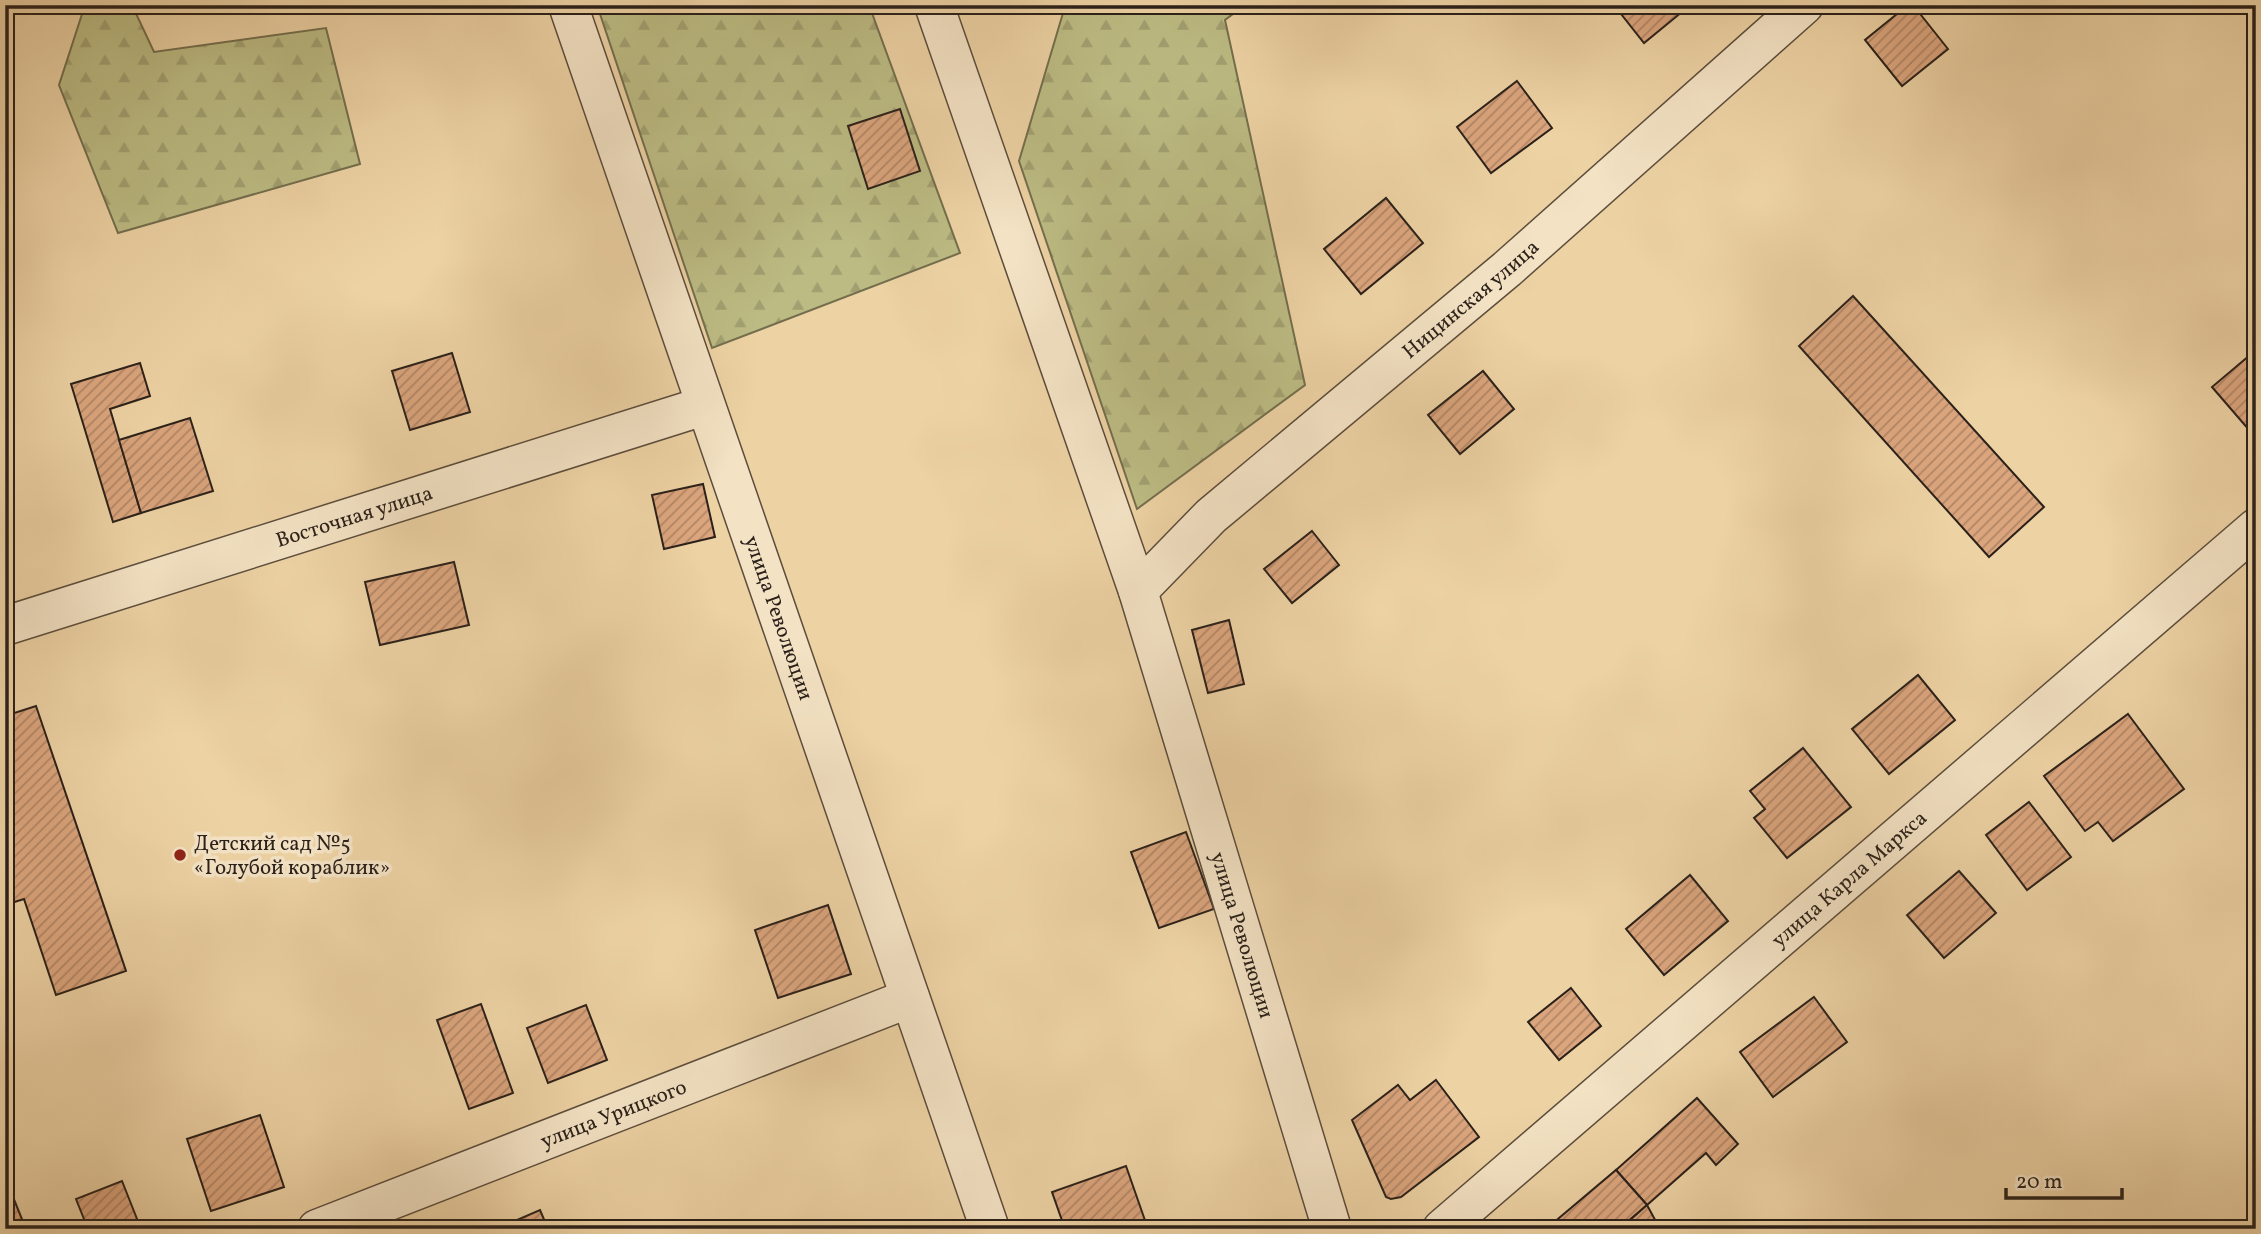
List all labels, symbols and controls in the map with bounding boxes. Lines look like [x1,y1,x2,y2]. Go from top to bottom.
street label: Ницинская улица [1397,234,1546,366]
street label: Восточная улица [272,479,437,556]
street label: улица Революции [736,532,820,704]
street label: улица Карла Маркса [1766,804,1934,955]
place label: Детский сад №5 «Голубой кораблик» [194,830,390,883]
marker: Детский сад №5 «Голубой кораблик» [172,847,188,863]
street label: улица Революции [1202,849,1280,1022]
street label: улица Урицкого [536,1073,691,1157]
scale bar [2006,1157,2121,1201]
text: 20 m [2016,1168,2062,1197]

